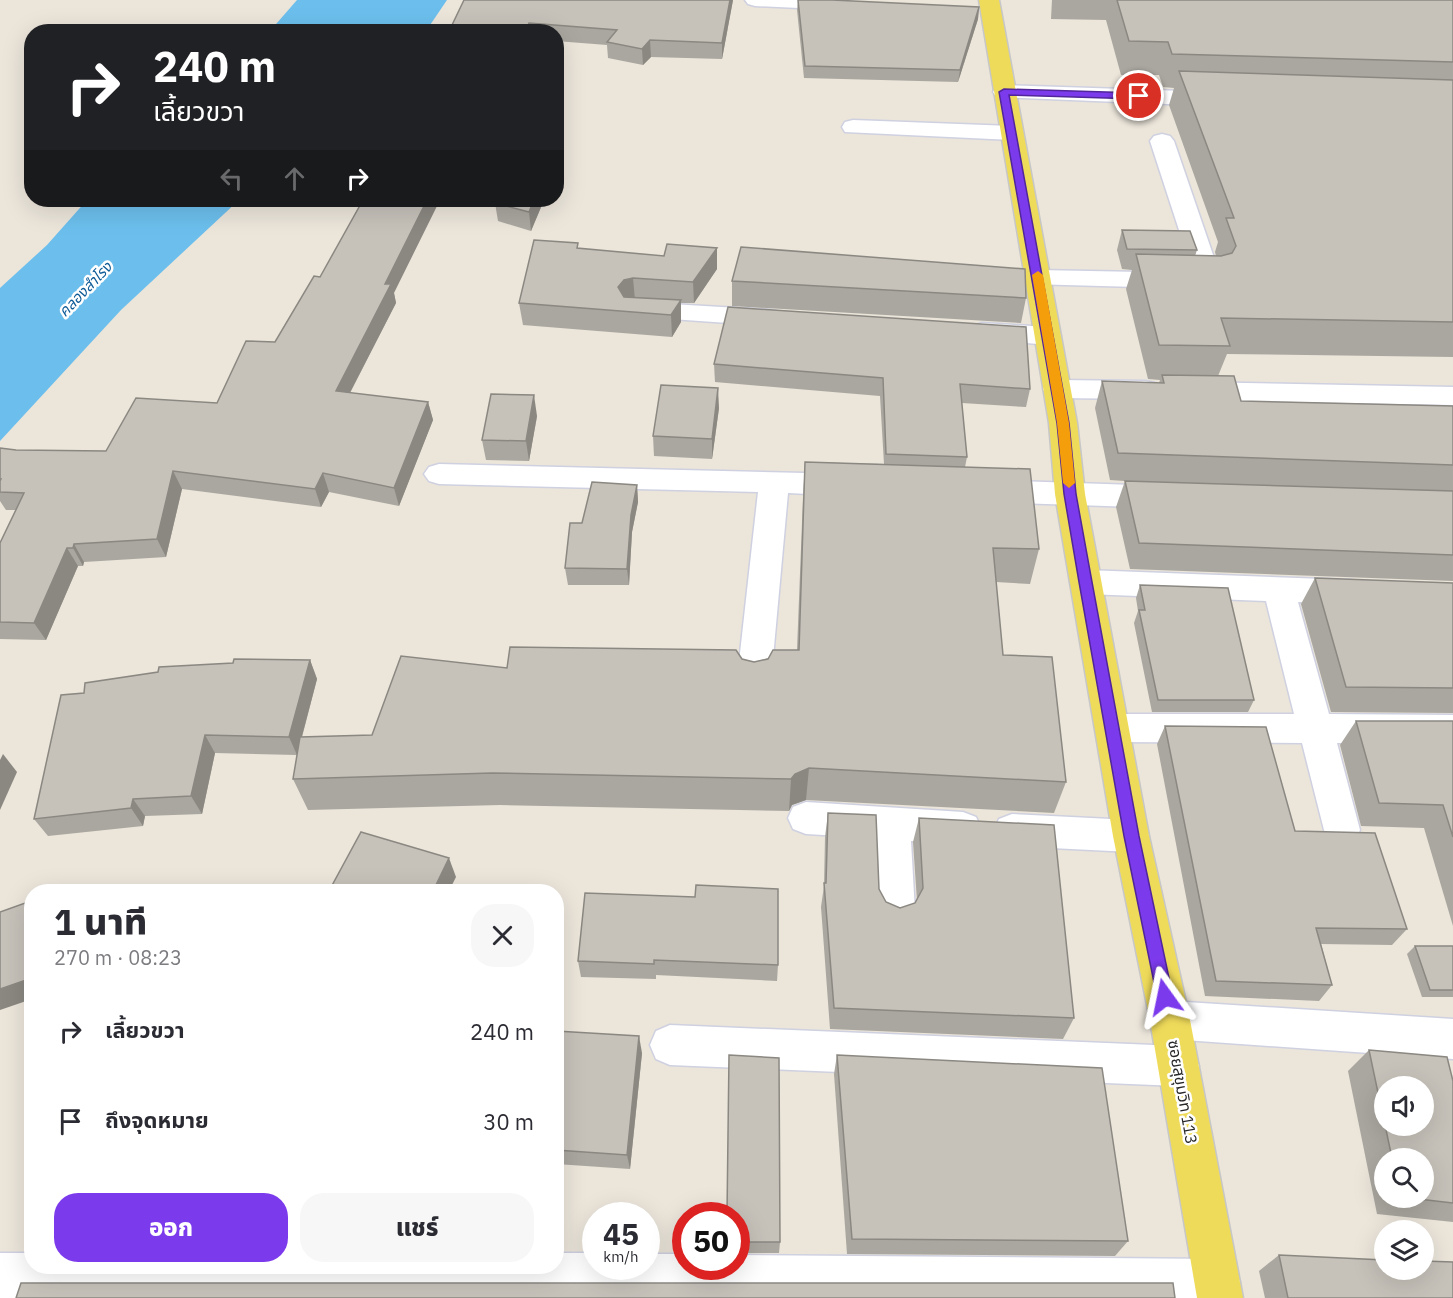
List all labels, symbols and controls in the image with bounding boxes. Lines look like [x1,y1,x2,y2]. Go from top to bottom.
text: 240 m [153,39,276,94]
icon: right [54,48,132,126]
pin [1113,70,1164,121]
icon: arrive [1122,79,1155,112]
text: เลี้ยวขวา [153,93,244,128]
icon: left [215,162,248,195]
icon: ahead [278,162,311,195]
icon: right [341,162,374,195]
water label: คลองสำโรง [54,257,116,320]
text: 1 นาที [54,898,147,945]
button: close [471,904,534,967]
text: 270 m · 08:23 [54,944,182,971]
position arrow [1133,965,1197,1029]
icon: right [54,1015,87,1048]
text: เลี้ยวขวา [105,1015,185,1044]
text: 240 m [470,1017,534,1046]
street label: ซอยสุขุมวิท 113 [1164,1038,1202,1146]
map controls [1374,1076,1434,1280]
button: sound [1374,1076,1434,1136]
icon: arrive [54,1105,87,1138]
text: ถึงจุดหมาย [105,1105,209,1134]
text: 30 m [483,1107,534,1136]
button: search [1374,1148,1434,1208]
button: ออก [54,1193,288,1262]
button: แชร์ [300,1193,534,1262]
speed limit sign: 50 [672,1202,750,1280]
text: 45 [603,1214,639,1253]
button: layers [1374,1220,1434,1280]
text: km/h [603,1247,639,1266]

